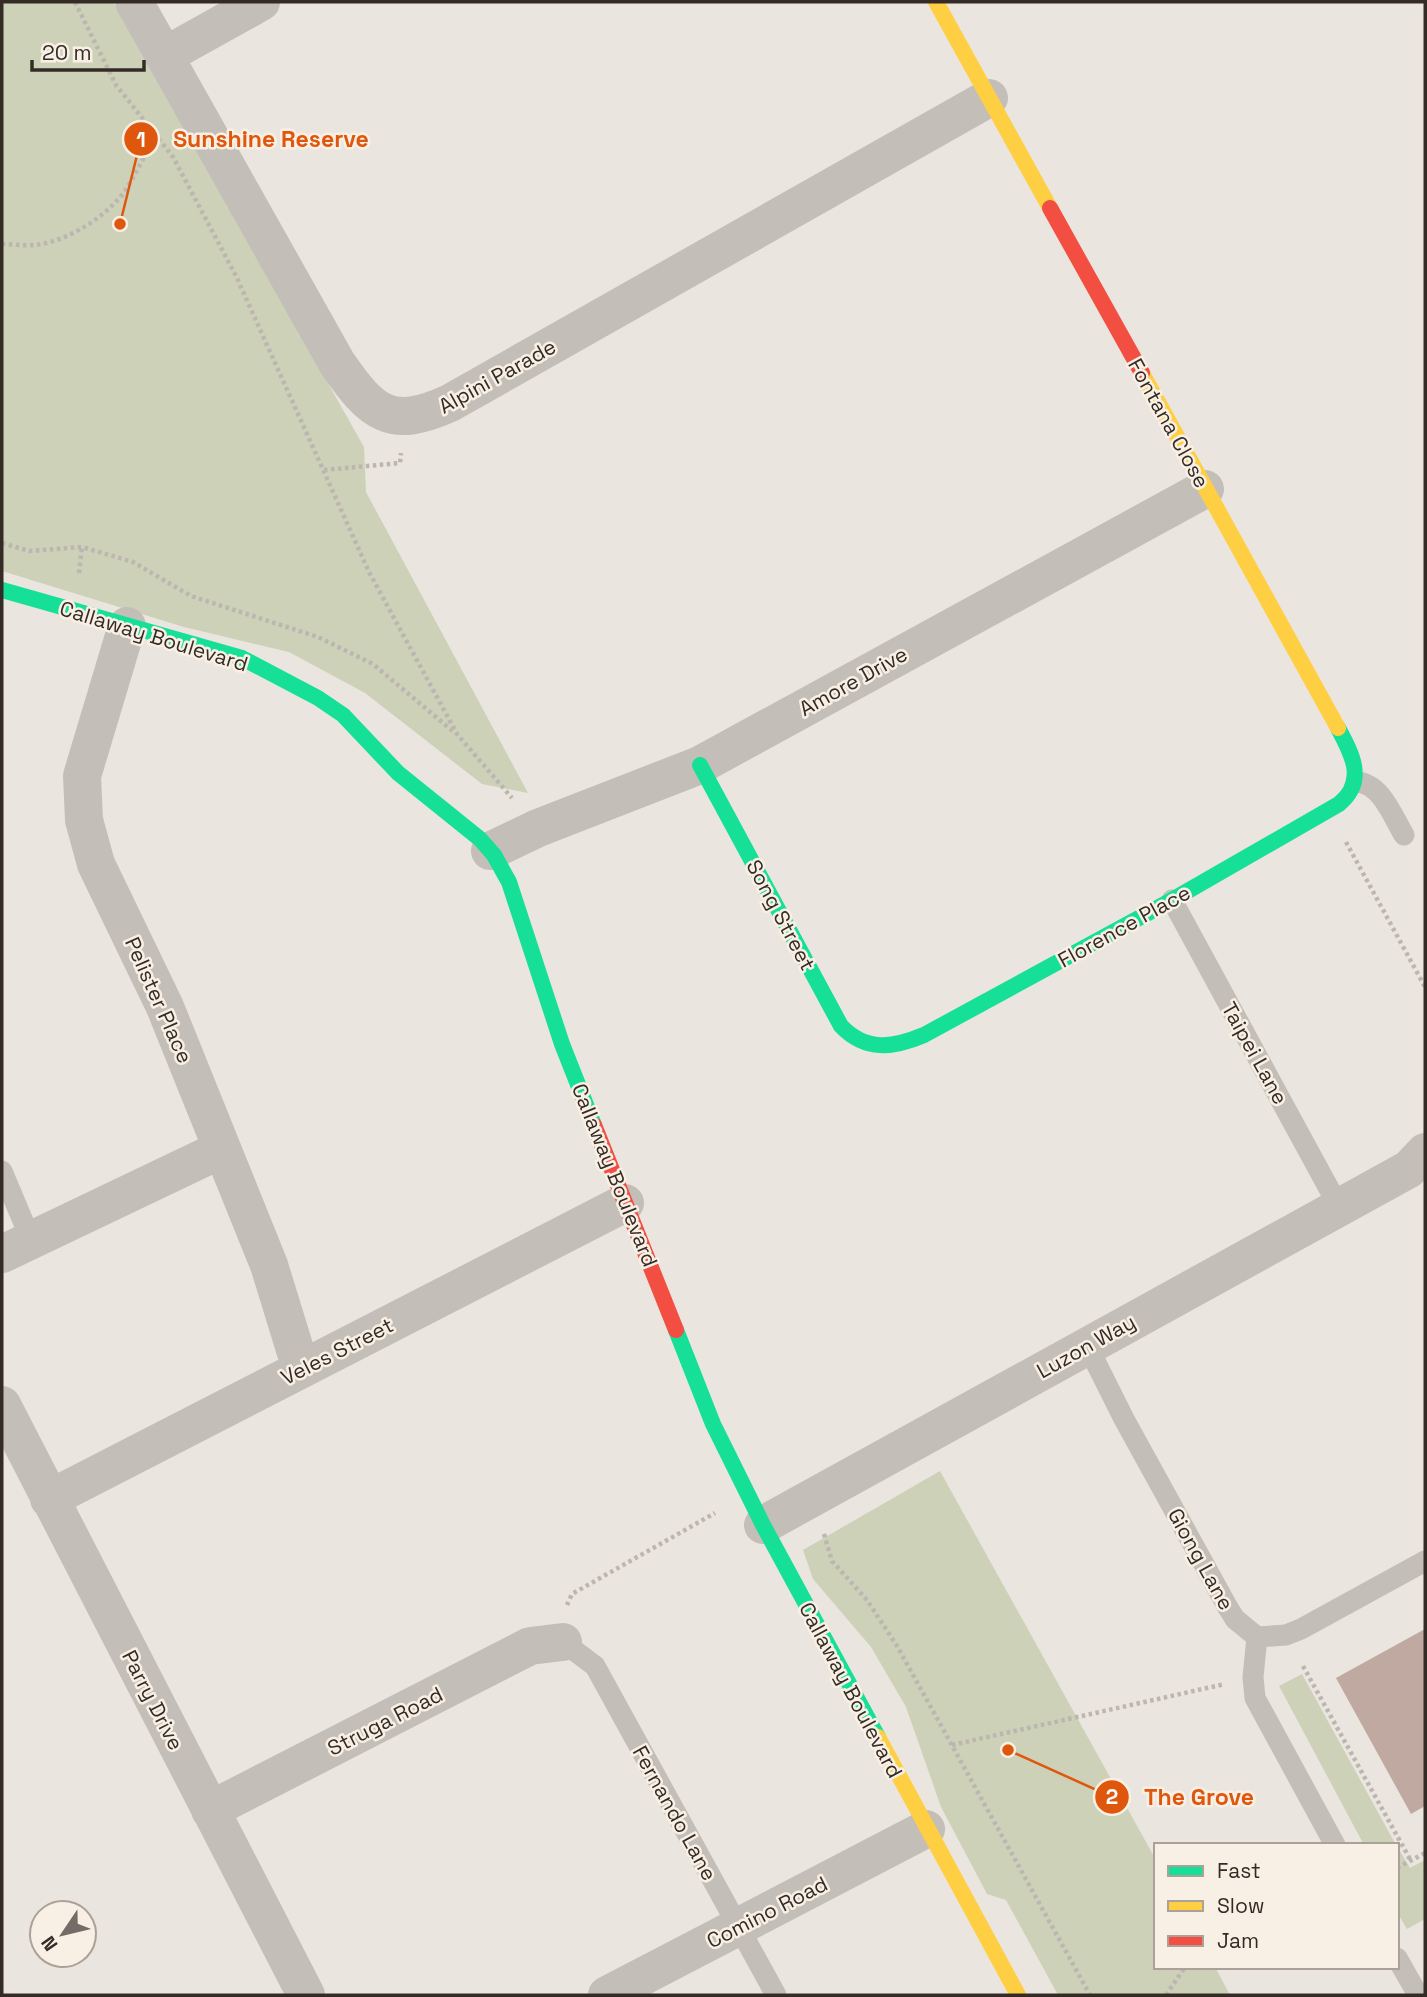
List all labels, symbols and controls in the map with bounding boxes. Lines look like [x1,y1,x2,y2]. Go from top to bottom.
scale bar [32,28,144,72]
text: 20 m [42,39,92,66]
callout: Sunshine Reserve [124,117,382,161]
text: Sunshine Reserve [173,124,369,154]
text: 1 [136,126,146,153]
street label: Alpini Parade [434,333,560,419]
street label: Fontana Close [1122,354,1216,492]
street label: Callaway Boulevard [57,595,251,677]
street label: Amore Drive [794,640,912,722]
street label: Song Street [740,855,822,975]
street label: Florence Place [1053,878,1195,974]
street label: Pelister Place [119,933,199,1067]
street label: Taipei Lane [1216,997,1294,1109]
street label: Callaway Boulevard [566,1079,664,1271]
street label: Luzon Way [1032,1308,1140,1384]
street label: Veles Street [276,1311,398,1391]
street label: Giong Lane [1162,1503,1240,1615]
street label: Callaway Boulevard [793,1597,909,1783]
street label: Parry Drive [116,1645,190,1755]
street label: Struga Road [323,1680,447,1762]
street label: Fernando Lane [627,1741,723,1885]
callout: The Grove [1095,1775,1268,1819]
text: The Grove [1144,1782,1254,1812]
text: 2 [1106,1783,1118,1810]
legend [1154,1843,1399,1969]
text: Fast [1217,1857,1261,1884]
street label: Comino Road [702,1870,832,1954]
text: Slow [1217,1892,1265,1919]
north arrow [28,1899,98,1969]
text: Jam [1217,1927,1259,1954]
text: N [36,1931,63,1956]

